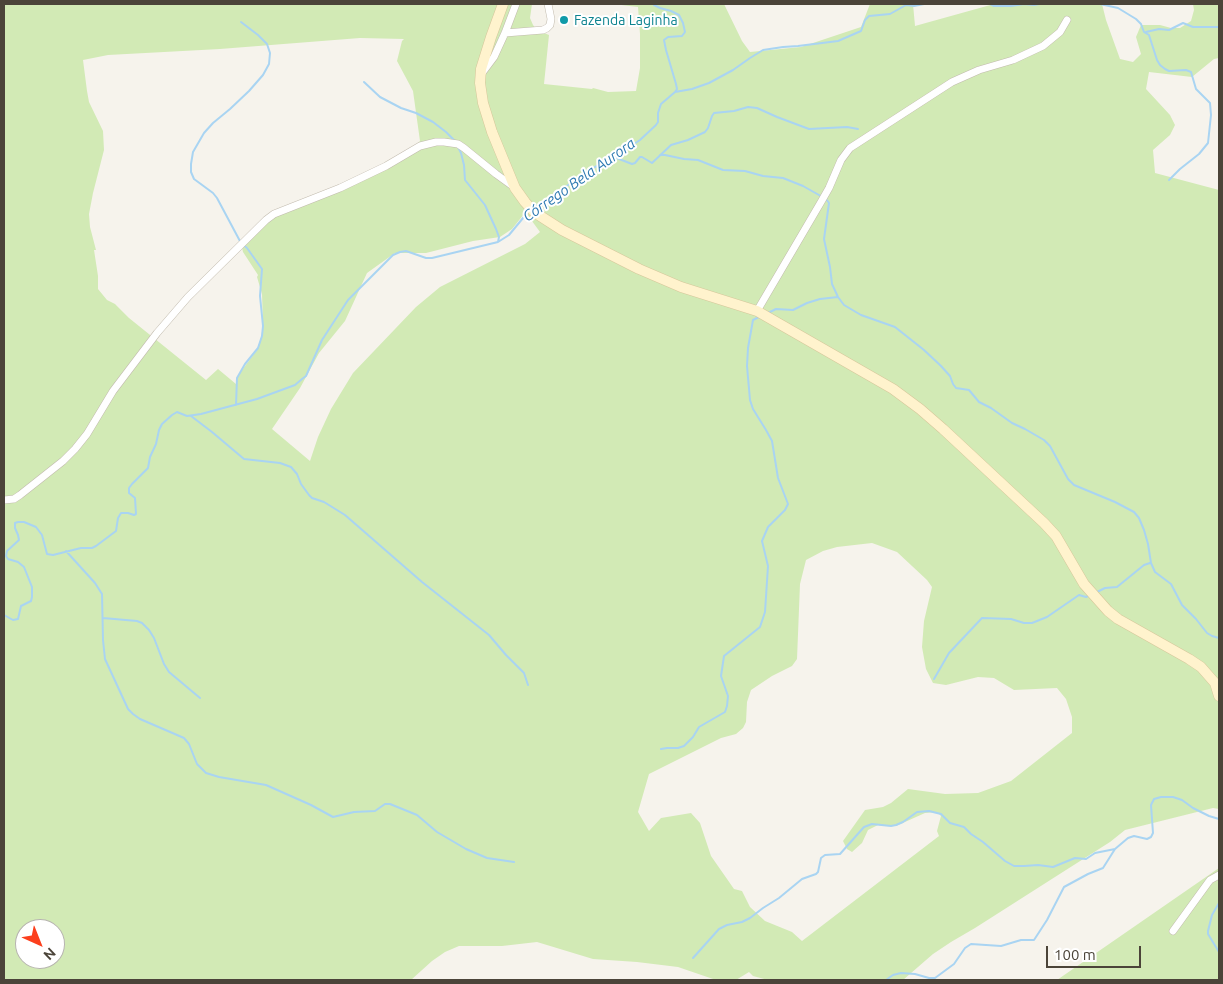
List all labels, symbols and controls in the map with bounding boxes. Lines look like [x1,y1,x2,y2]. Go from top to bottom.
place label: Fazenda Laginha [574,12,678,28]
marker: Fazenda Laginha [558,14,570,26]
water label: Córrego Bela Aurora [519,134,639,226]
north arrow [15,919,65,969]
scale bar [1048,936,1143,968]
text: N [40,945,59,963]
text: 100 m [1054,946,1096,963]

